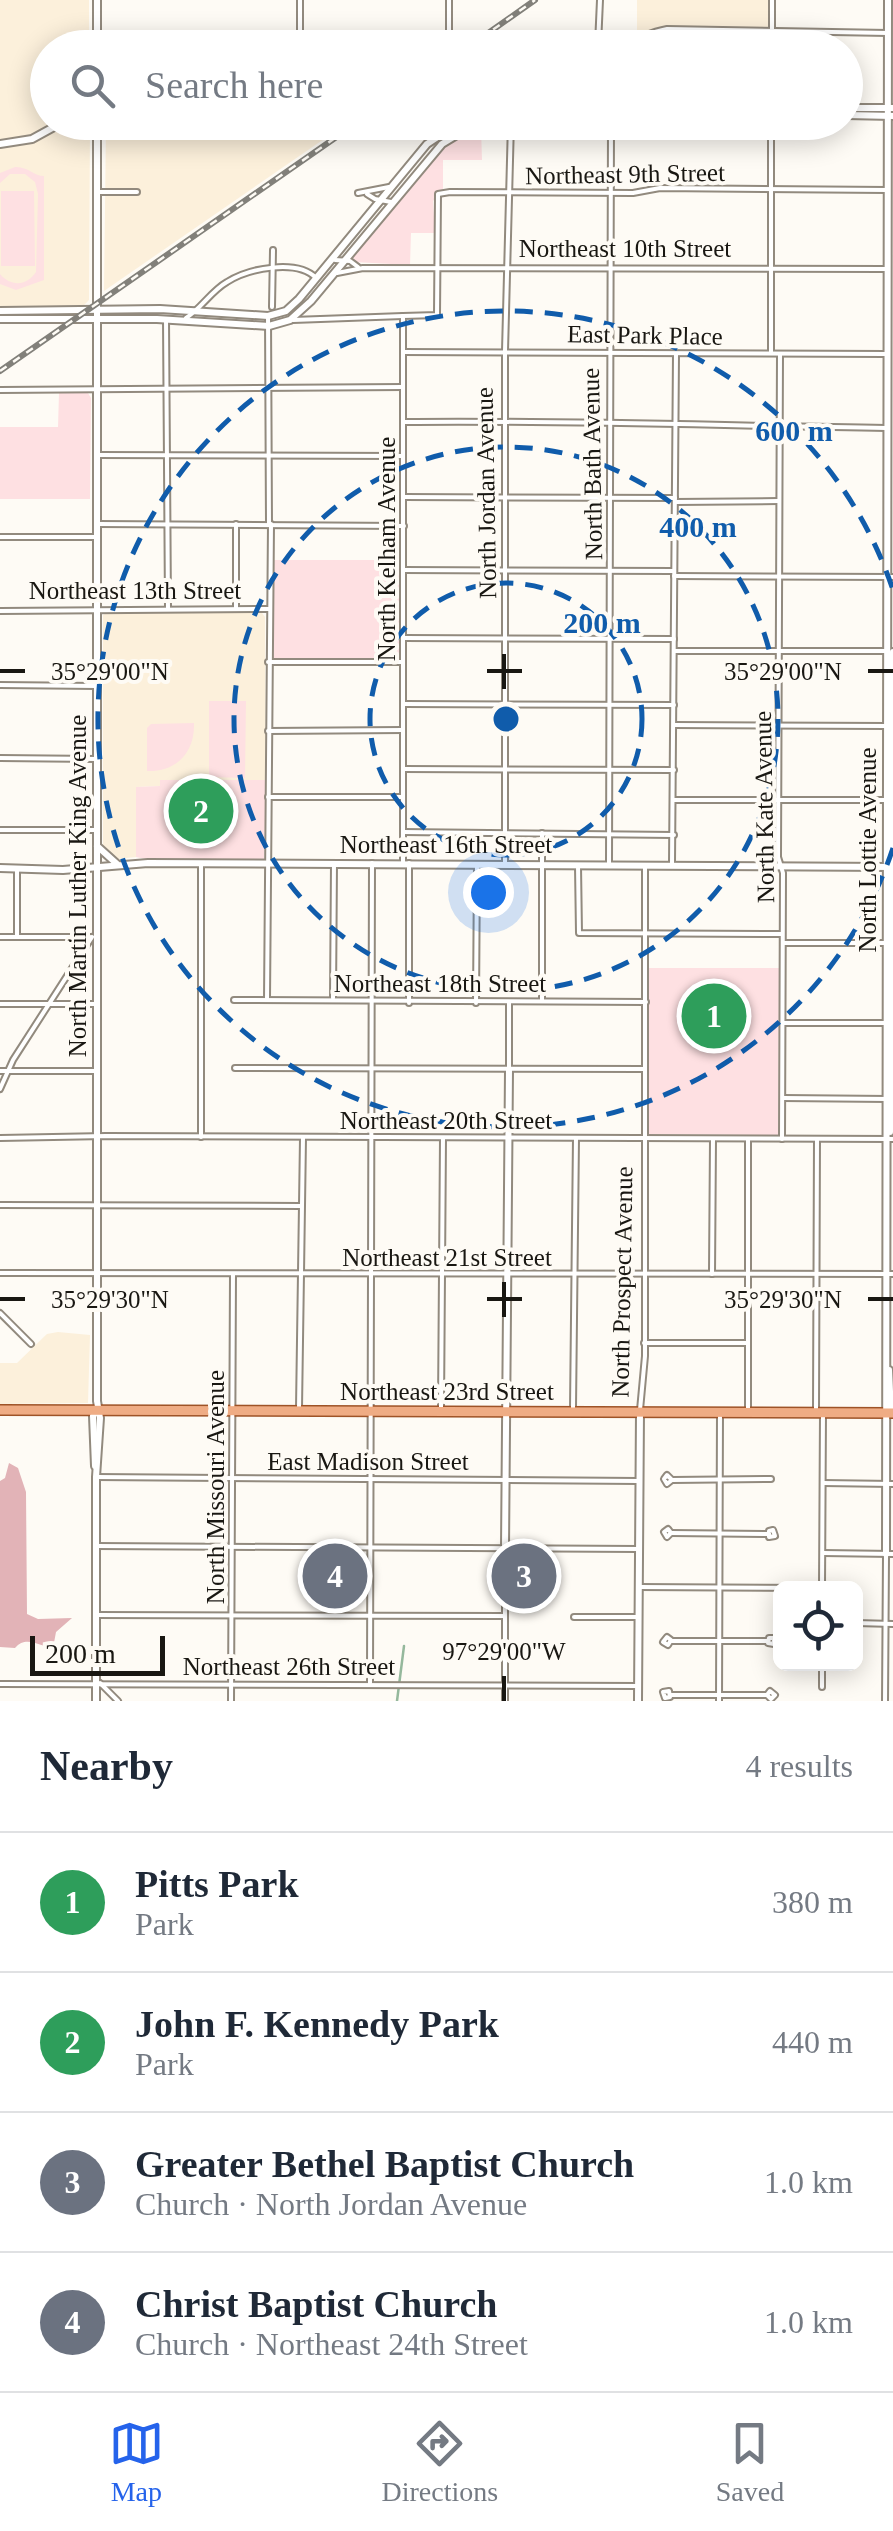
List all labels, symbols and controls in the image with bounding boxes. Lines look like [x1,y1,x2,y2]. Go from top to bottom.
search box [30,30,863,140]
icon: search [65,58,120,113]
text: Search here [145,64,323,106]
street label: Northeast 9th Street [525,159,725,189]
street label: Northeast 10th Street [519,235,731,262]
street label: East Park Place [567,320,723,350]
street label: North Bath Avenue [577,367,607,561]
street label: North Jordan Avenue [471,387,501,599]
text: 600 m [755,414,833,447]
street label: North Kelham Avenue [373,437,400,661]
text: 400 m [659,510,737,543]
street label: Northeast 13th Street [29,577,241,604]
text: 200 m [563,606,641,639]
text: 35°29'00"N [51,658,169,685]
text: 35°29'00"N [724,658,842,685]
centre of rings [488,701,524,737]
street label: North Kate Avenue [749,711,779,903]
street label: North Martin Luther King Avenue [64,715,91,1057]
street label: North Lottie Avenue [854,747,881,953]
pin: 2 [168,774,234,848]
street label: Northeast 16th Street [340,831,552,858]
your location [463,867,514,918]
street label: Northeast 18th Street [334,970,546,997]
pin: 1 [682,978,746,1054]
street label: Northeast 20th Street [340,1107,552,1134]
street label: North Prospect Avenue [606,1166,638,1398]
street label: Northeast 21st Street [342,1244,552,1271]
text: 35°29'30"N [51,1286,169,1313]
text: 35°29'30"N [724,1286,842,1313]
street label: North Missouri Avenue [202,1370,229,1604]
street label: Northeast 23rd Street [340,1378,554,1405]
street label: East Madison Street [267,1448,469,1475]
pin: 4 [302,1538,368,1614]
pin: 3 [492,1538,556,1614]
map controls [773,1581,863,1671]
button: locate [773,1581,863,1671]
scale bar [30,1631,165,1676]
text: 200 m [45,1638,116,1669]
text: 97°29'00"W [442,1638,566,1665]
street label: Northeast 26th Street [183,1653,395,1680]
text: Nearby [40,1743,173,1789]
text: 4 results [745,1748,853,1784]
text: Pitts Park [135,1863,299,1905]
text: 1 [65,1884,81,1920]
text: 380 m [772,1884,853,1920]
text: Park [135,1906,194,1942]
text: John F. Kennedy Park [135,2003,499,2045]
text: 2 [65,2024,81,2060]
text: 440 m [772,2024,853,2060]
text: Park [135,2046,194,2082]
text: Greater Bethel Baptist Church [135,2143,634,2185]
text: 3 [65,2164,81,2200]
text: 1.0 km [764,2164,853,2200]
text: Church · North Jordan Avenue [135,2186,527,2222]
text: Christ Baptist Church [135,2283,497,2325]
text: 4 [65,2304,81,2340]
text: 1.0 km [764,2304,853,2340]
text: Church · Northeast 24th Street [135,2326,528,2362]
tab: Map [109,2416,164,2508]
tab: Directions [381,2416,498,2508]
tab: Saved [716,2416,784,2508]

